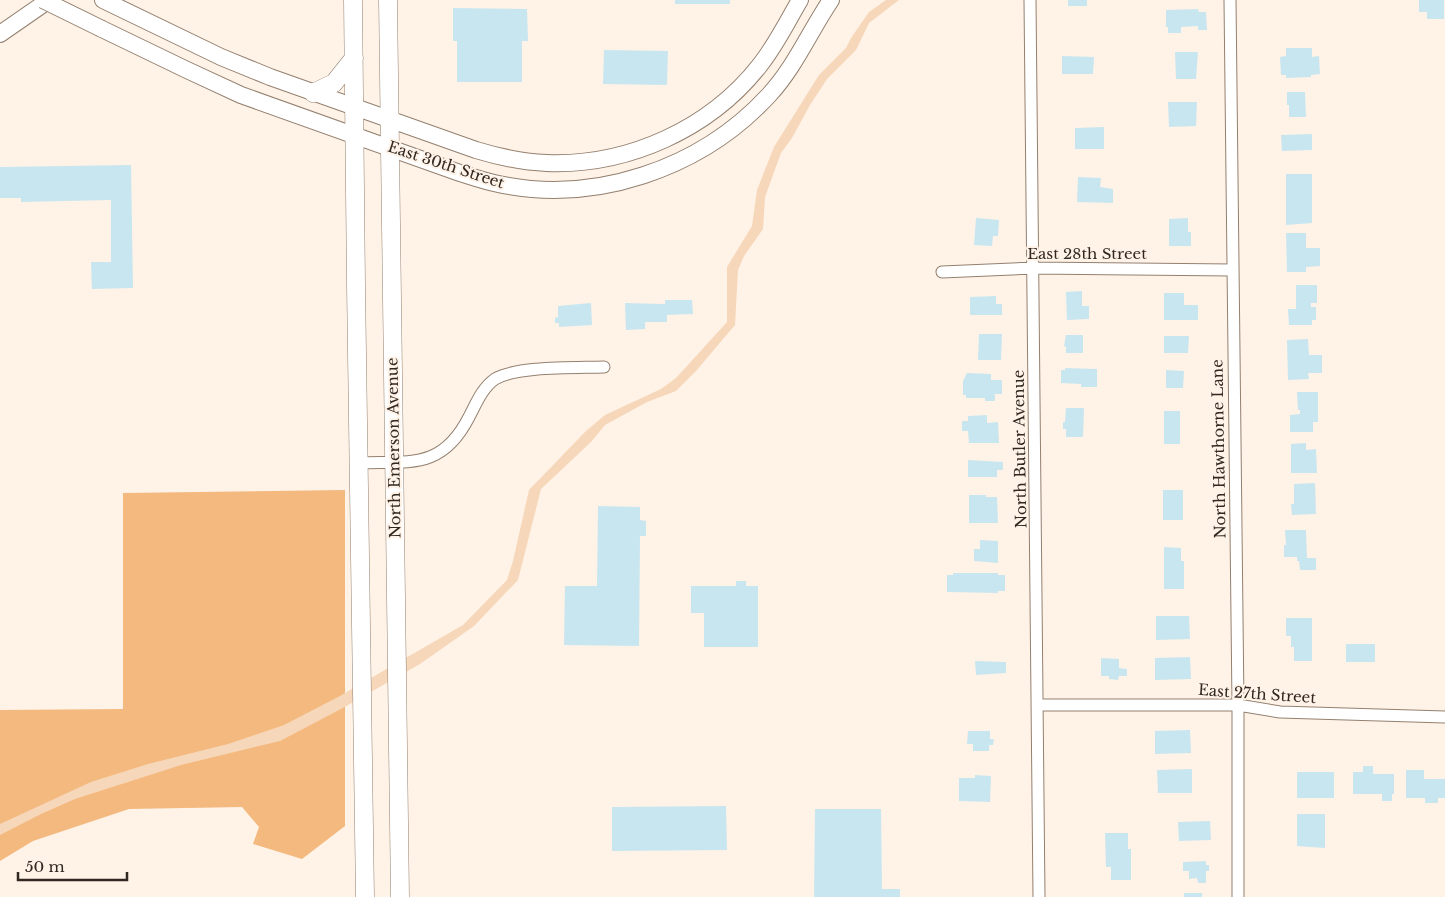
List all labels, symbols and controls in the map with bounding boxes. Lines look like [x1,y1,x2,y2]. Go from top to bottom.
street label: East 30th Street [386,137,507,192]
street label: East 28th Street [1027,244,1147,263]
street label: North Emerson Avenue [382,357,405,539]
street label: North Hawthorne Lane [1207,359,1230,539]
street label: North Butler Avenue [1009,370,1030,528]
street label: East 27th Street [1197,680,1317,707]
scale bar [18,850,126,882]
text: 50 m [25,857,65,876]

